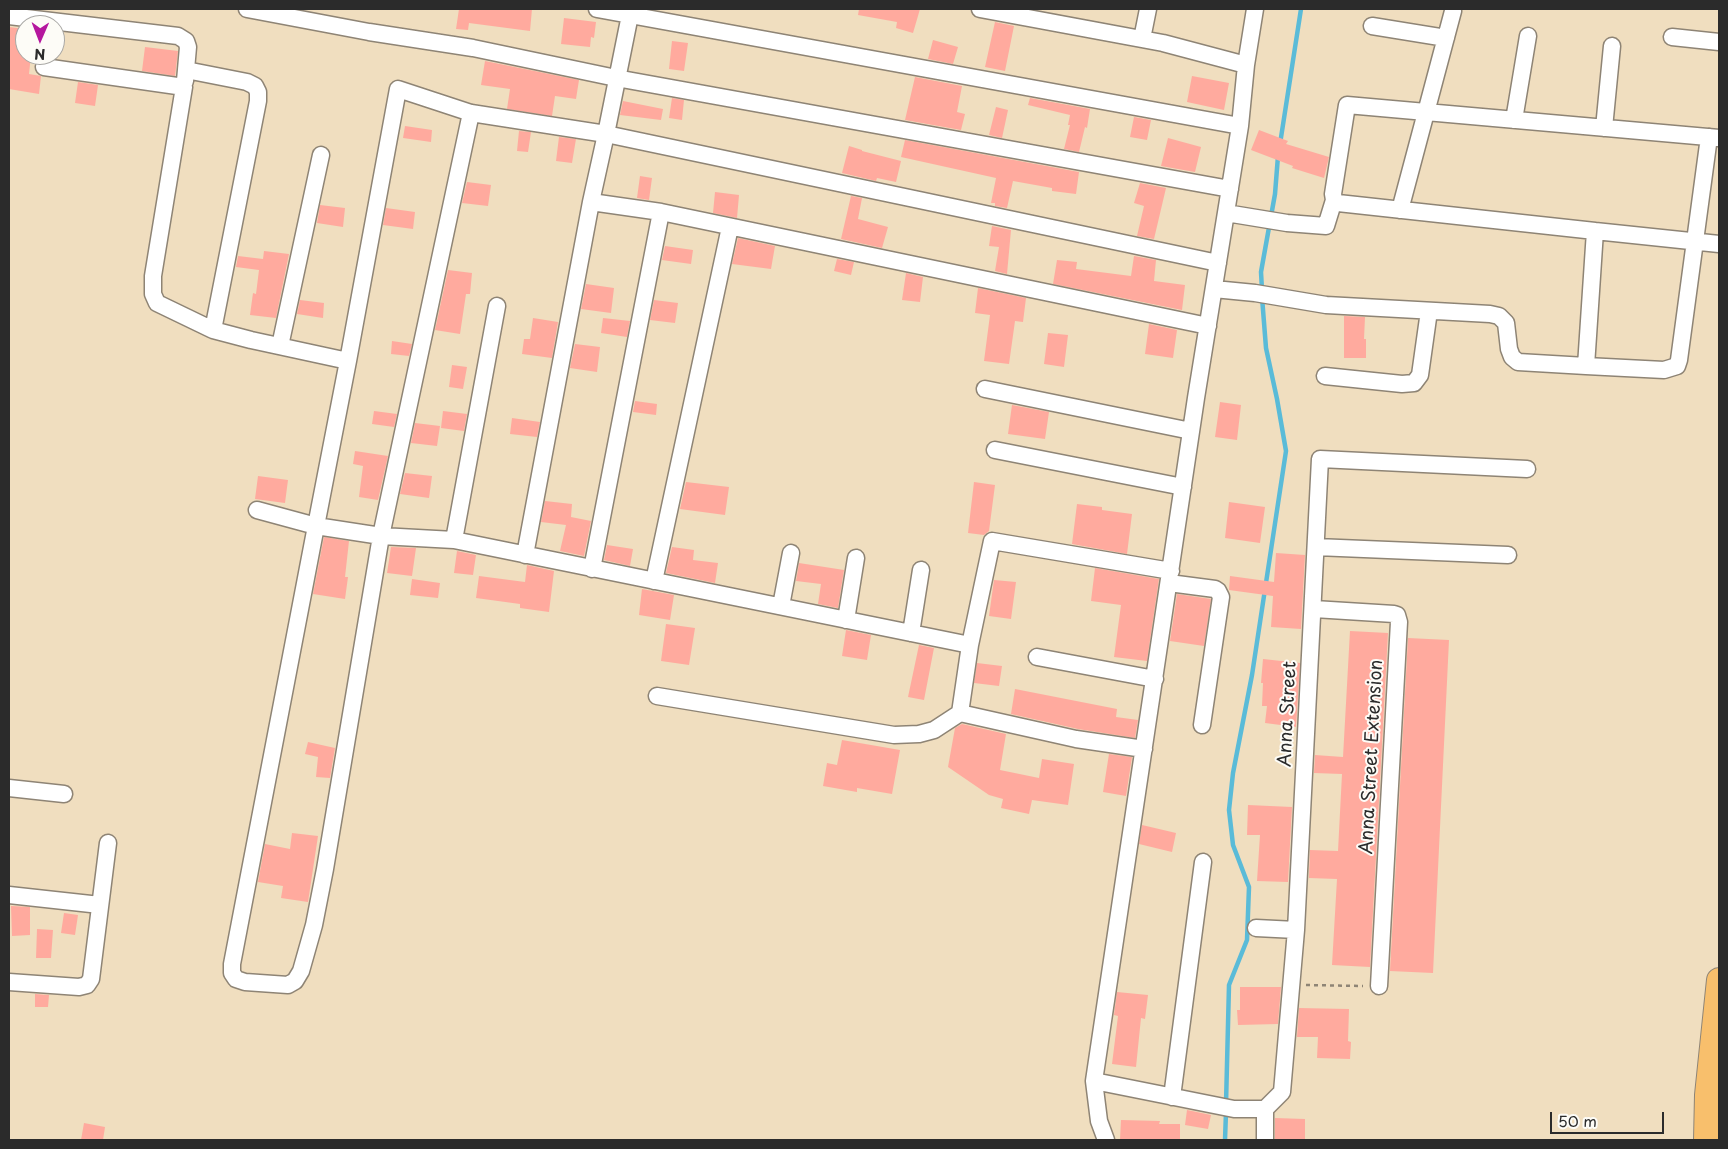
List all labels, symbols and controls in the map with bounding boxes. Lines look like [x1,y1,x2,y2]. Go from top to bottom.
north arrow [15,15,65,65]
text: N [34,44,45,65]
street label: Anna Street Extension [1356,659,1388,855]
street label: Anna Street [1274,661,1302,767]
scale bar [1553,1102,1667,1134]
text: 50 m [1558,1109,1597,1132]

